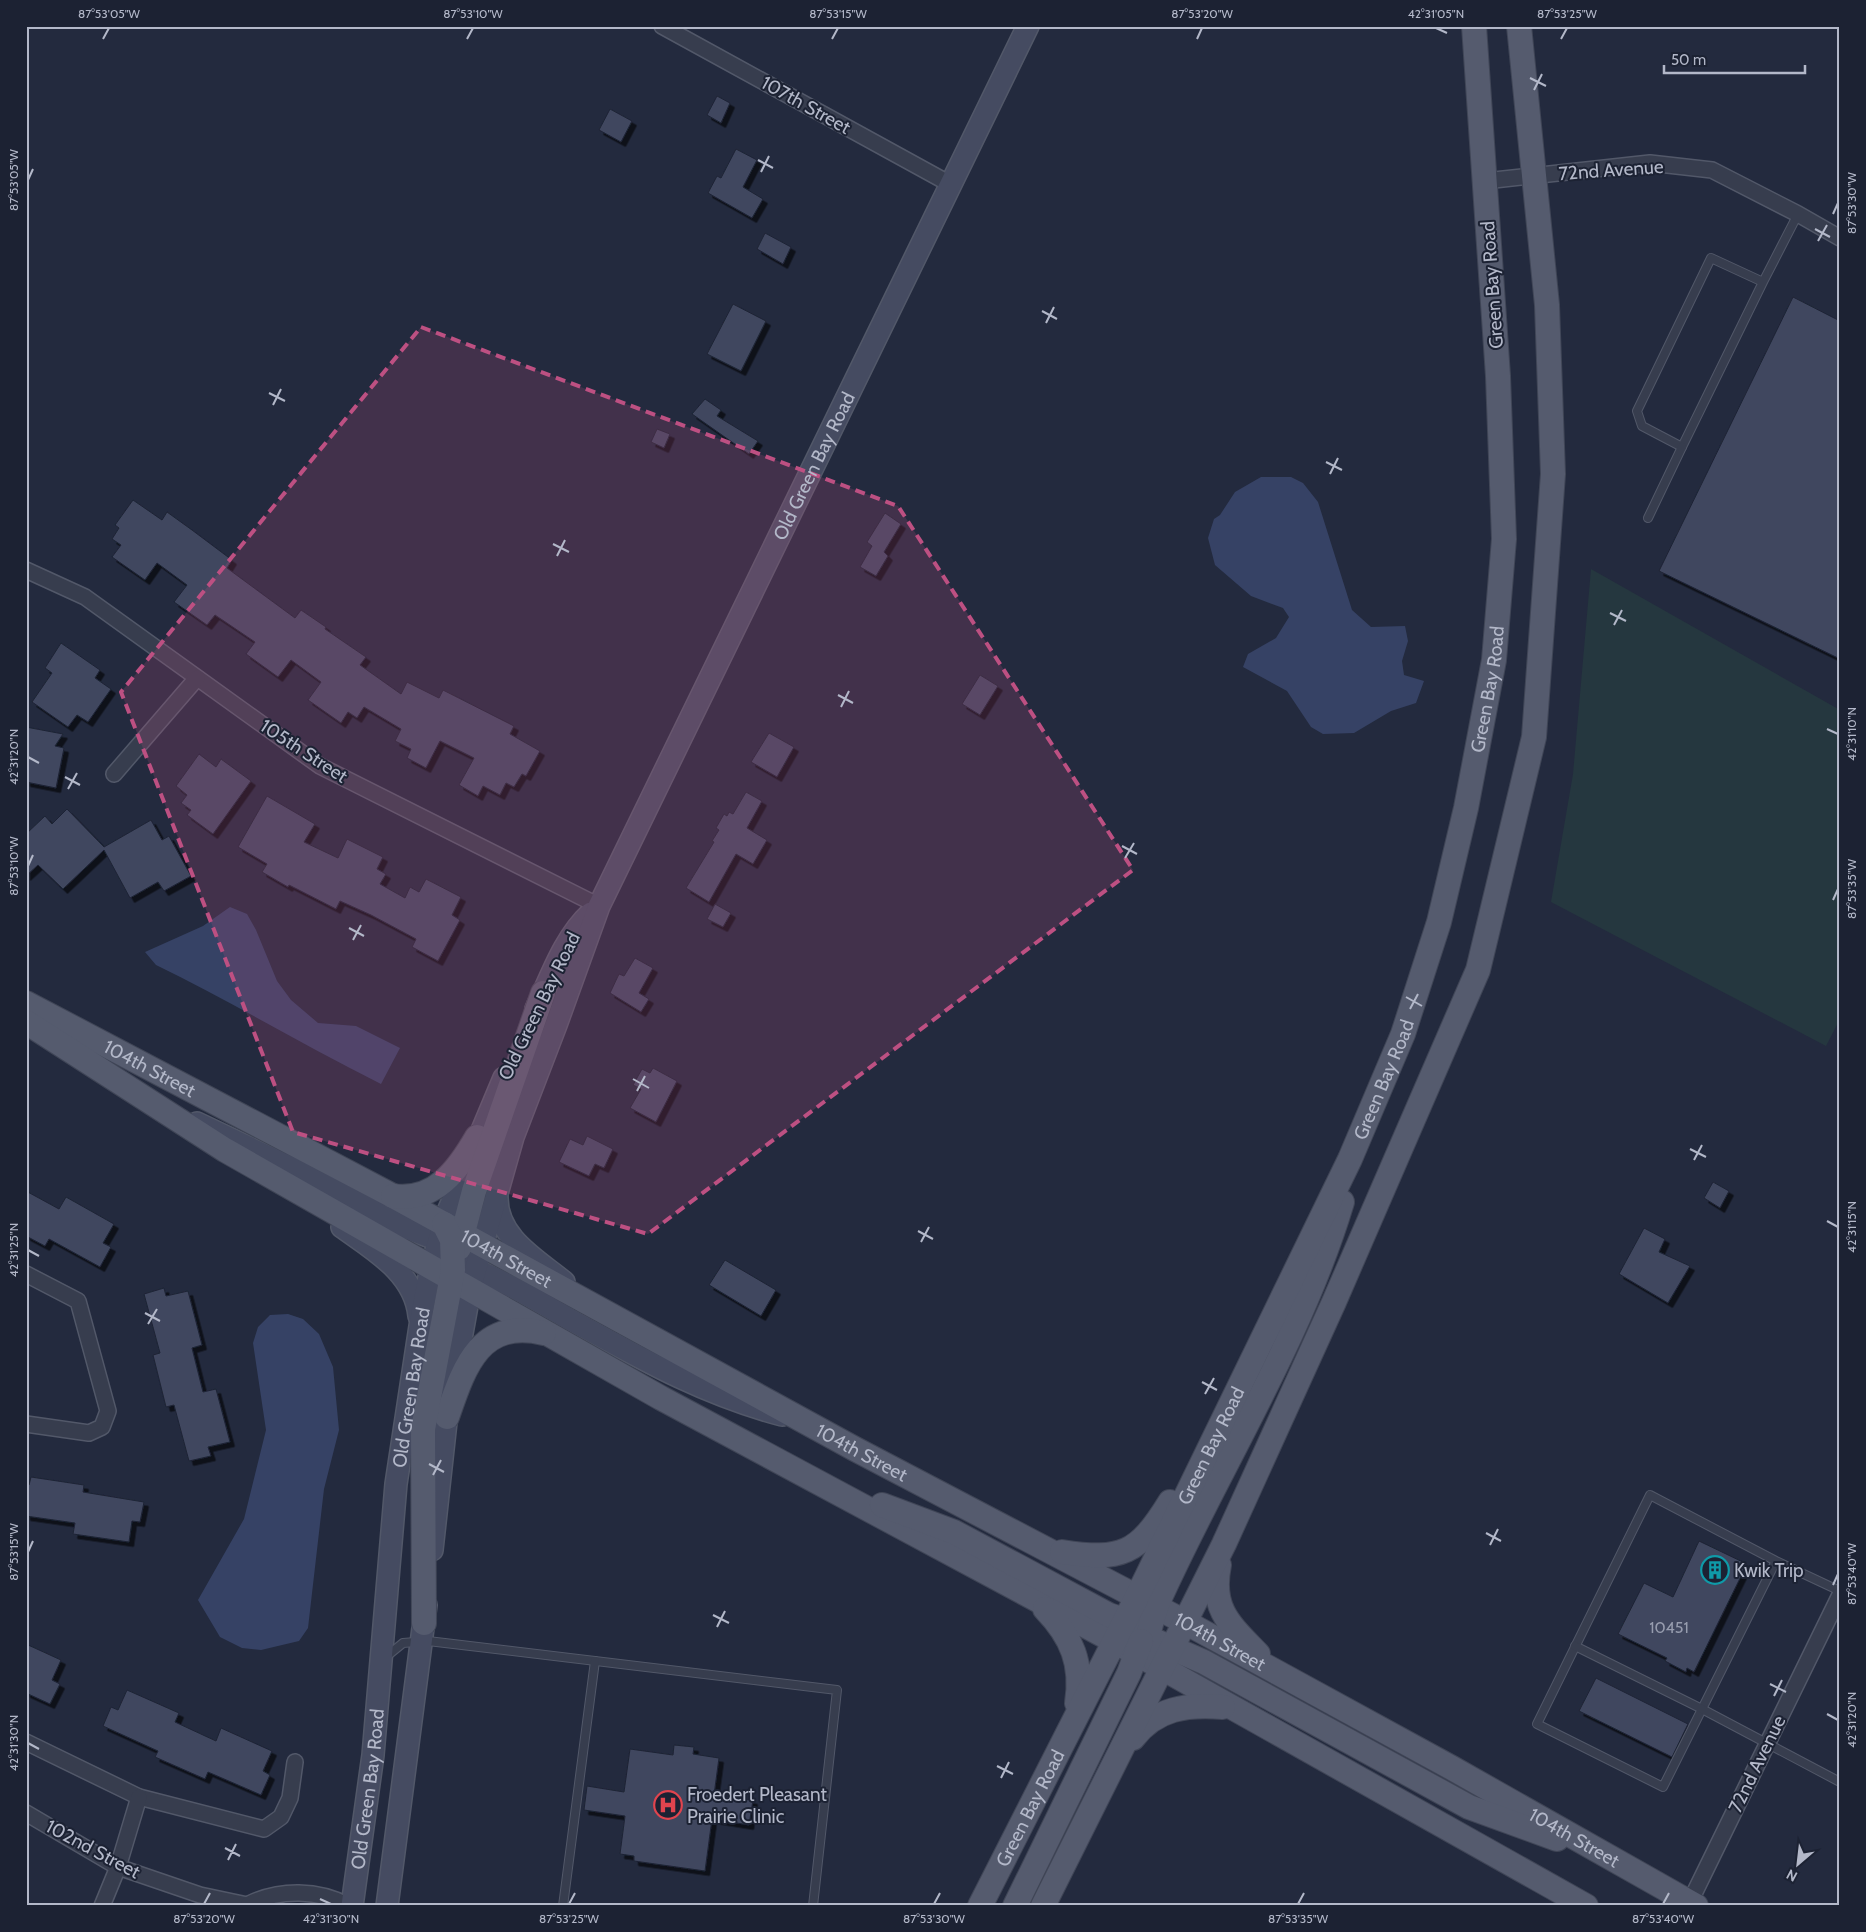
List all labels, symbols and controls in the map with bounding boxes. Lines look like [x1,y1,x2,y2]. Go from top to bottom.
text: 87°53'05"W [78,6,141,21]
text: 87°53'10"W [443,6,503,21]
text: 87°53'15"W [809,6,867,21]
text: 87°53'20"W [1171,6,1234,21]
text: 42°31'05"N [1408,6,1464,21]
text: 87°53'25"W [1537,6,1598,21]
scale bar [1664,42,1805,74]
text: 50 m [1671,51,1706,69]
street label: 107th Street [757,71,855,139]
text: 87°53'05"W [6,148,21,211]
street label: 72nd Avenue [1558,155,1665,185]
text: 87°53'30"W [1844,171,1859,234]
street label: Green Bay Road [1476,220,1508,350]
street label: Old Green Bay Road [768,388,859,544]
street label: Green Bay Road [1465,625,1508,754]
text: 42°31'10"N [1844,707,1859,761]
street label: 105th Street [256,714,353,788]
text: 42°31'20"N [6,729,21,785]
text: 87°53'10"W [6,836,21,896]
text: 87°53'35"W [1844,858,1859,919]
street label: Old Green Bay Road [493,928,585,1084]
street label: Green Bay Road [1348,1017,1418,1143]
street label: 104th Street [100,1035,200,1102]
text: 42°31'15"N [1844,1201,1859,1253]
text: 42°31'25"N [6,1223,21,1277]
street label: 104th Street [457,1224,556,1293]
street label: Old Green Bay Road [387,1305,434,1469]
street label: Green Bay Road [1172,1383,1249,1508]
street label: 104th Street [812,1418,912,1486]
text: 87°53'15"W [6,1523,21,1581]
text: 87°53'40"W [1844,1542,1859,1605]
building icon: Kwik Trip [1700,1555,1730,1585]
place label: Kwik Trip [1734,1559,1804,1582]
street label: 104th Street [1171,1607,1270,1676]
house number: 10451 [1649,1618,1689,1637]
text: 42°31'20"N [1844,1692,1859,1748]
street label: Old Green Bay Road [346,1708,388,1871]
street label: 72nd Avenue [1724,1711,1791,1816]
text: 42°31'30"N [6,1715,21,1771]
street label: Green Bay Road [991,1746,1069,1870]
place label: Froedert Pleasant Prairie Clinic [687,1783,827,1828]
hospital icon: Froedert Pleasant Prairie Clinic [653,1790,683,1820]
street label: 104th Street [1525,1803,1624,1872]
street label: 102nd Street [42,1815,145,1884]
north arrow [1774,1840,1824,1890]
text: N [1783,1865,1800,1886]
text: 87°53'20"W [173,1911,236,1926]
text: 42°31'30"N [303,1911,359,1926]
text: 87°53'25"W [539,1911,600,1926]
text: 87°53'30"W [903,1911,966,1926]
text: 87°53'35"W [1268,1911,1329,1926]
text: 87°53'40"W [1632,1911,1695,1926]

